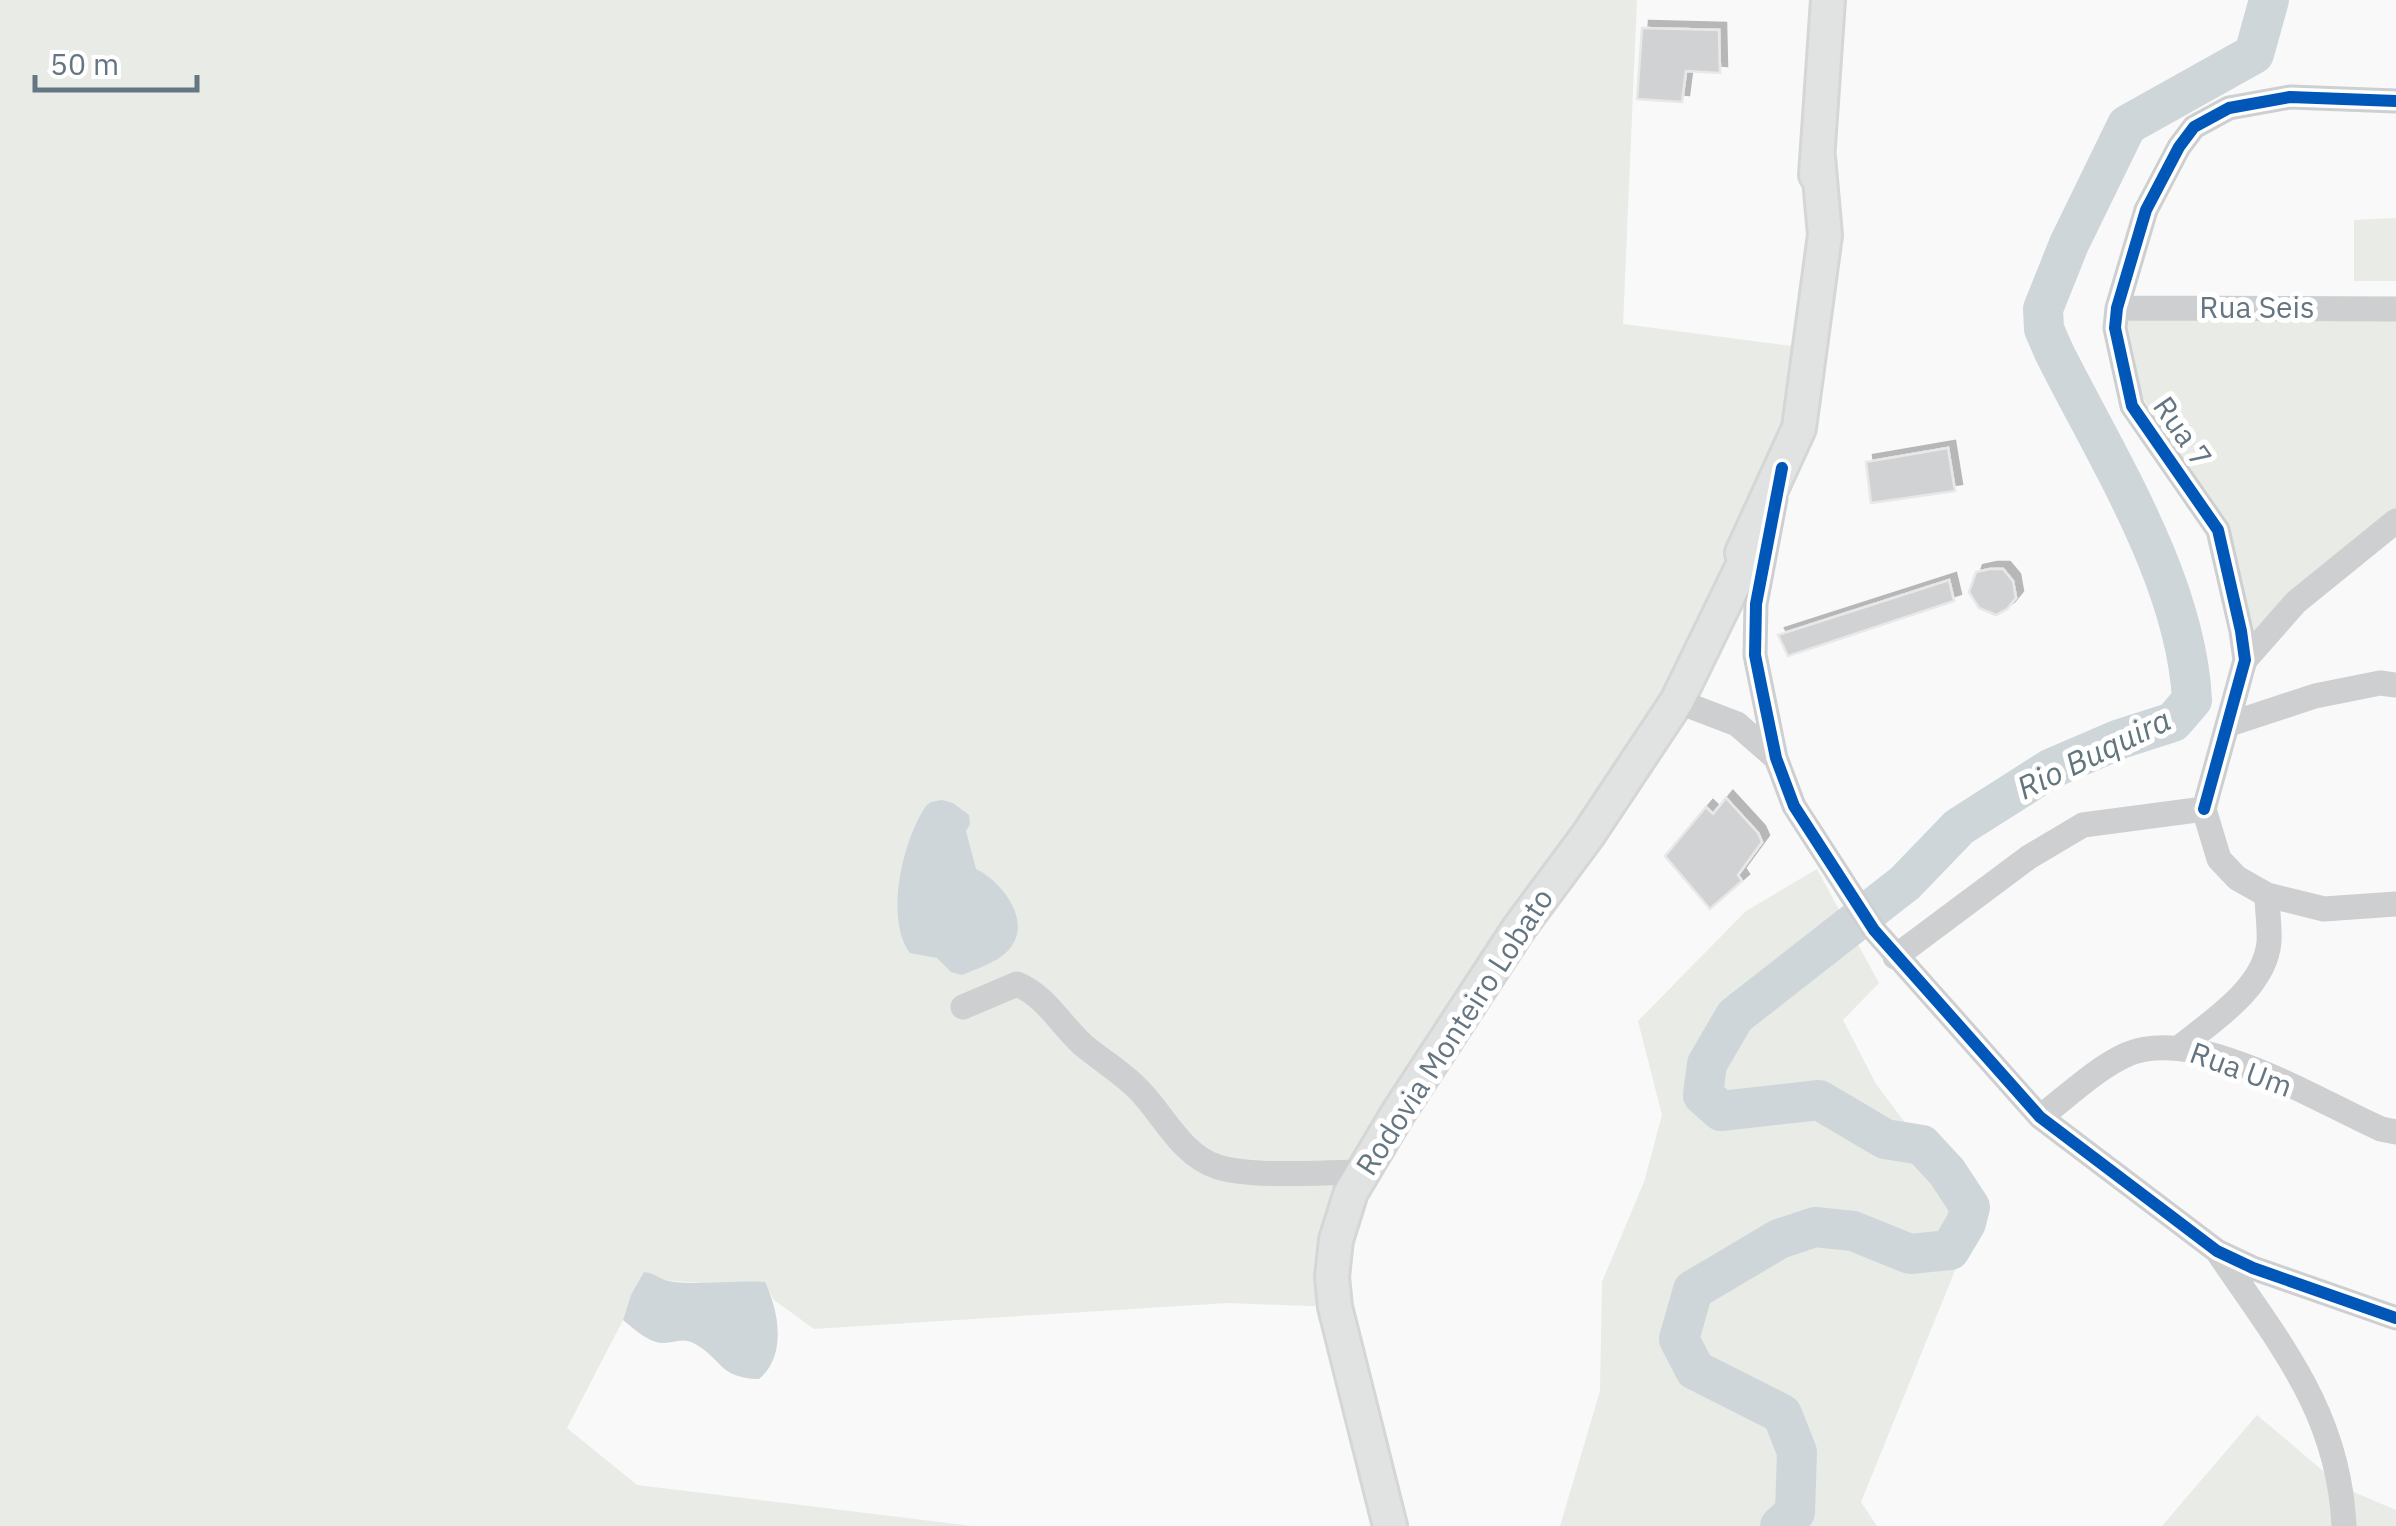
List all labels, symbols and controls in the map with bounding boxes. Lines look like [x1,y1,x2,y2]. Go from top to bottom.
scale bar [35,30,198,92]
text: 50 m [50,44,119,83]
street label: Rua Seis [2199,287,2315,326]
street label: Rua 7 [2145,388,2221,474]
water label: Rio Buquira [2010,698,2177,808]
street label: Rodovia Monteiro Lobato [1346,880,1561,1182]
street label: Rua Um [2185,1032,2298,1105]

